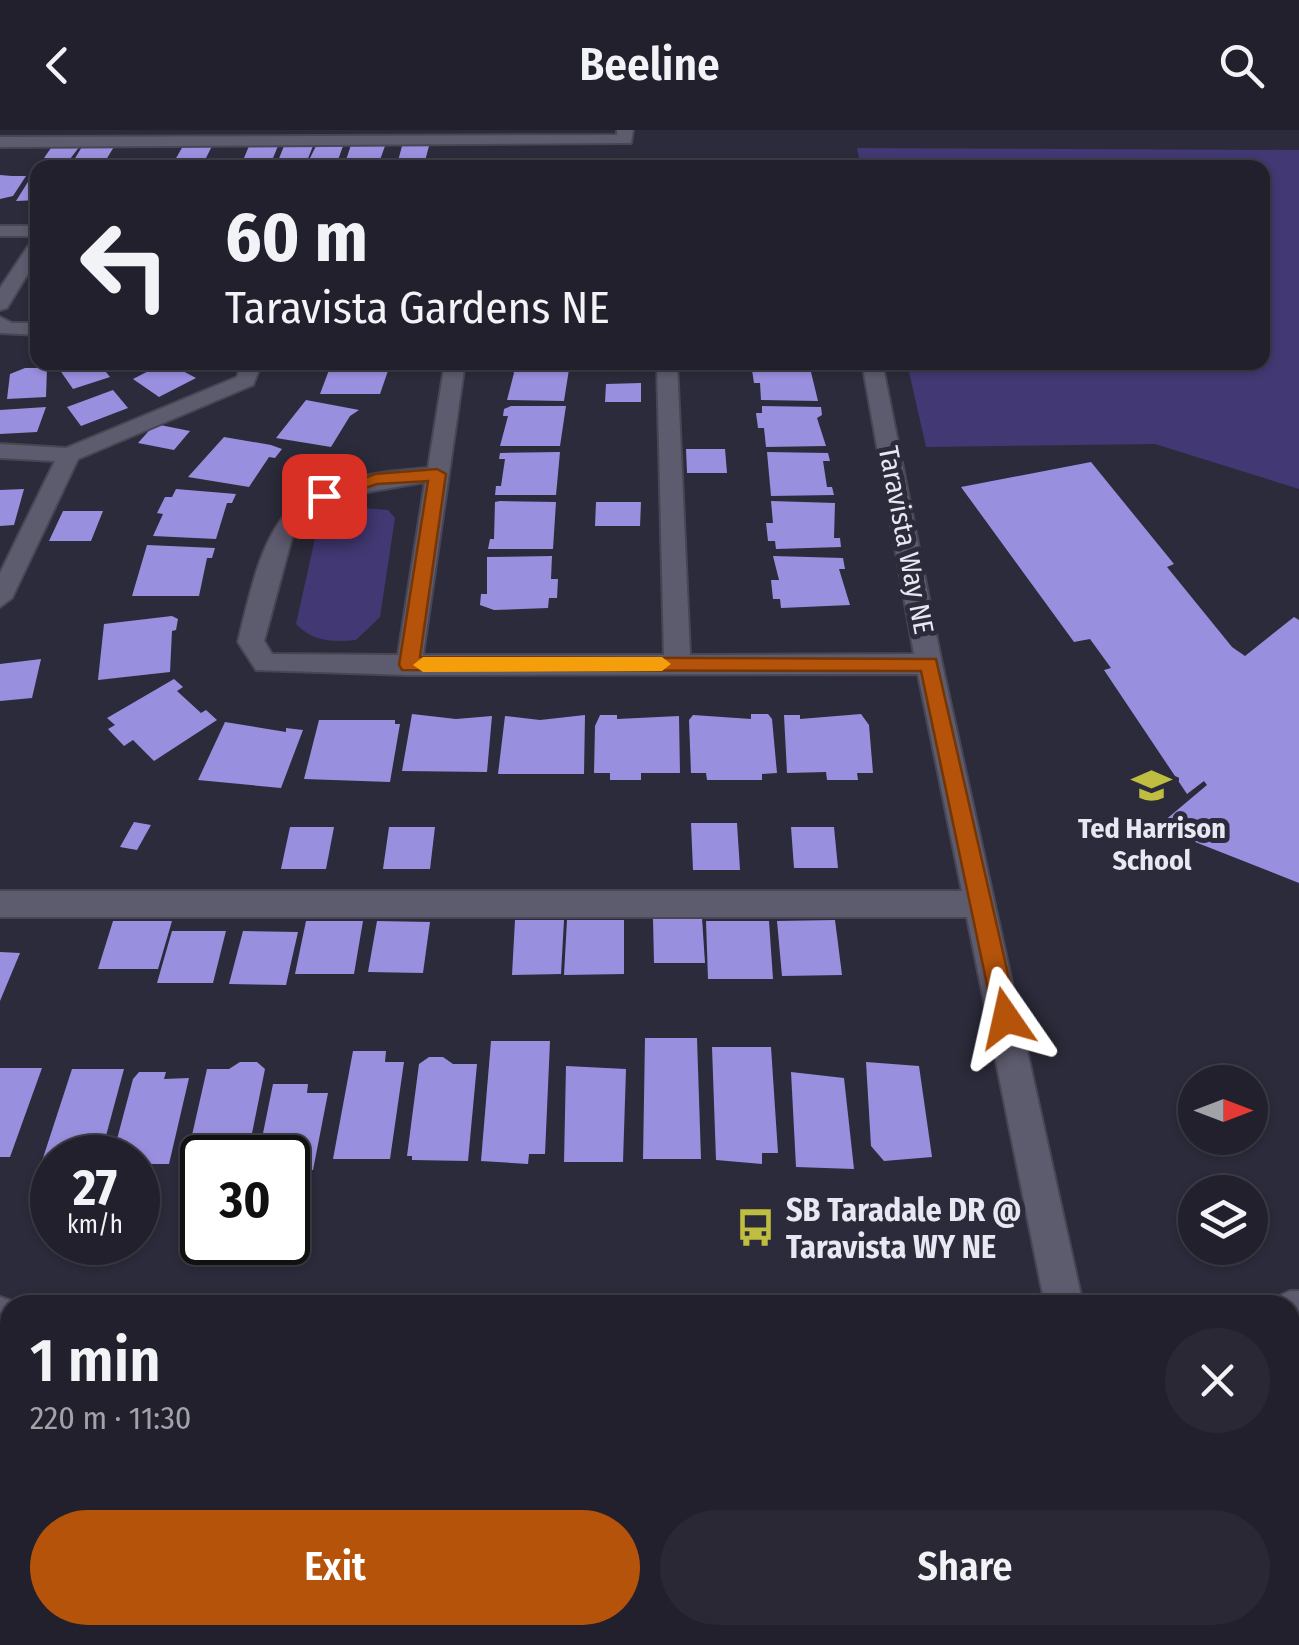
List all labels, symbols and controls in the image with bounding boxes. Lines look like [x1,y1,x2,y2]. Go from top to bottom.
icon: back [30,38,85,93]
text: Beeline [579,38,720,92]
icon: search [1214,38,1269,93]
text: 60 m [225,196,368,280]
icon: left [60,200,190,330]
text: Taravista Gardens NE [225,281,609,335]
street label: Taravista Way NE [872,443,940,637]
pin [282,454,367,539]
icon: arrive [297,469,352,524]
school or university icon: Ted Harrison School [1131,765,1173,807]
place label: Ted Harrison School [1078,812,1226,877]
position arrow [954,966,1058,1070]
north arrow [1178,1065,1268,1155]
map controls [1178,1065,1268,1265]
speed limit sign: 30 [180,1135,310,1265]
text: 27 [73,1158,117,1218]
button: layers [1178,1175,1268,1265]
place label: SB Taradale DR @ Taravista WY NE [786,1191,1022,1266]
bus stop icon: SB Taradale DR @ Taravista WY NE [735,1207,777,1249]
text: km/h [67,1210,123,1240]
text: 1 min [30,1325,161,1397]
button: close [1165,1328,1270,1433]
text: 220 m · 11:30 [30,1399,192,1437]
button: Exit [30,1510,640,1625]
button: Share [660,1510,1270,1625]

